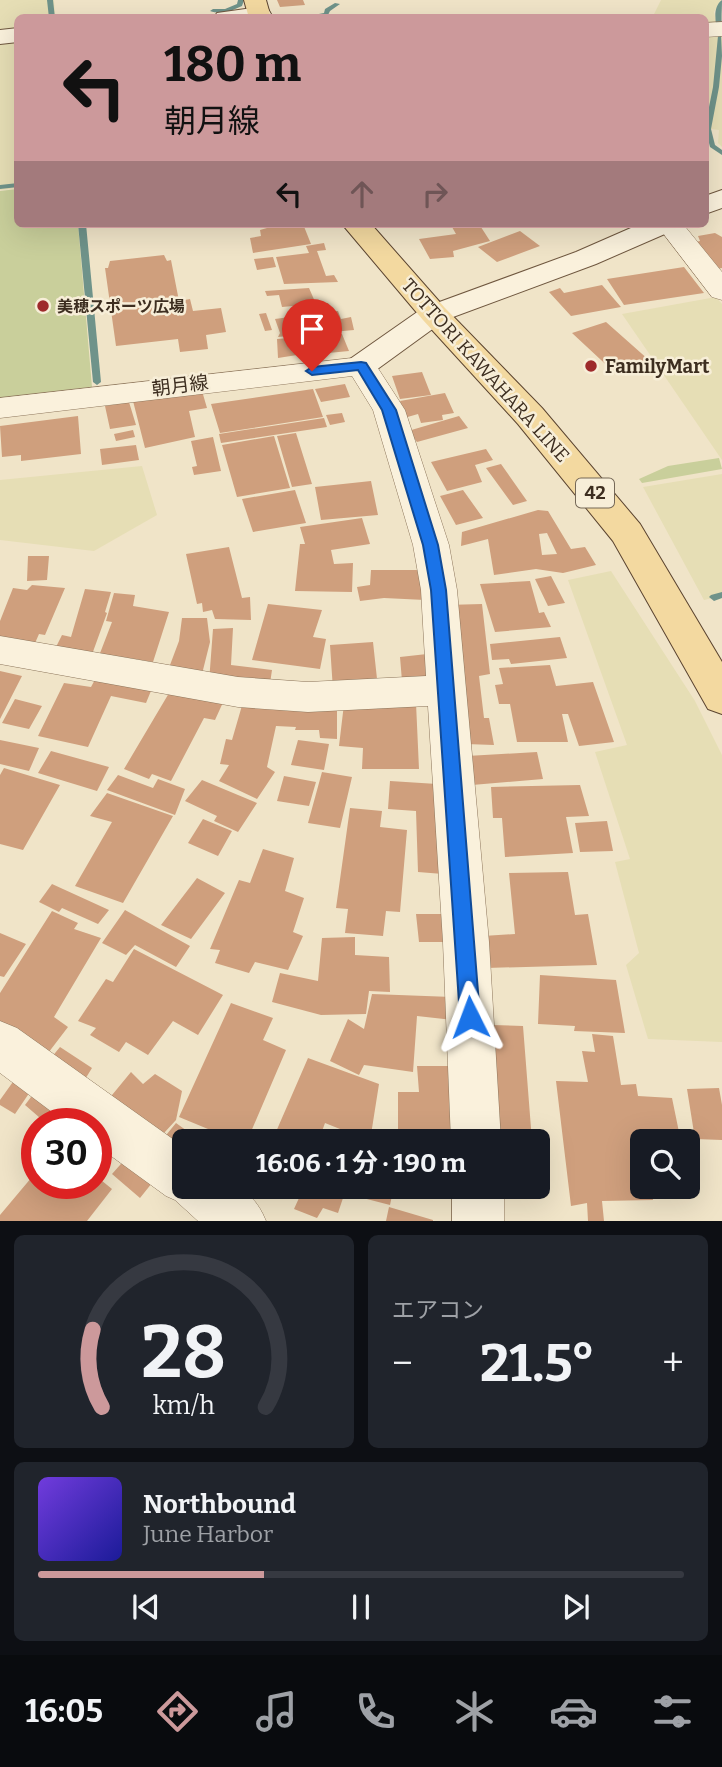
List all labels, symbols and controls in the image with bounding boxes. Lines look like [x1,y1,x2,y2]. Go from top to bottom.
text: 180 m [164,35,301,94]
icon: left [49,42,140,133]
text: 朝月線 [164,102,260,140]
icon: left [270,175,308,213]
icon: ahead [343,175,381,213]
icon: right [416,175,454,213]
street label: TOTTORI KAWAHARA LINE [397,274,574,467]
place label: 美穂スポーツ広場 [57,297,185,316]
marker: 美穂スポーツ広場 [35,298,51,314]
pin [282,299,342,371]
icon: arrive [293,310,331,348]
place label: FamilyMart [605,355,710,378]
marker: FamilyMart [583,358,599,374]
street label: 朝月線 [150,371,210,400]
road number: 42 [576,478,614,508]
position arrow [433,980,507,1054]
speed limit sign: 30 [21,1108,112,1199]
map controls [630,1129,700,1199]
button: search [630,1129,700,1199]
text: 16:06 · 1 分 · 190 m [256,1148,466,1179]
text: エアコン [392,1296,484,1324]
text: 28 [142,1310,226,1397]
text: 21.5° [480,1332,595,1395]
text: − [392,1340,413,1386]
text: + [662,1340,684,1386]
text: km/h [153,1391,215,1421]
text: Northbound [143,1489,296,1520]
text: June Harbor [143,1520,273,1548]
icon: previous [127,1588,165,1626]
icon: pause [342,1588,380,1626]
icon: next [557,1588,595,1626]
icon: directions [153,1687,202,1736]
icon: music [252,1687,301,1736]
icon: phone [351,1687,400,1736]
icon: climate [450,1687,499,1736]
icon: car [549,1687,598,1736]
icon: filters [648,1687,697,1736]
text: 16:05 [25,1692,103,1730]

